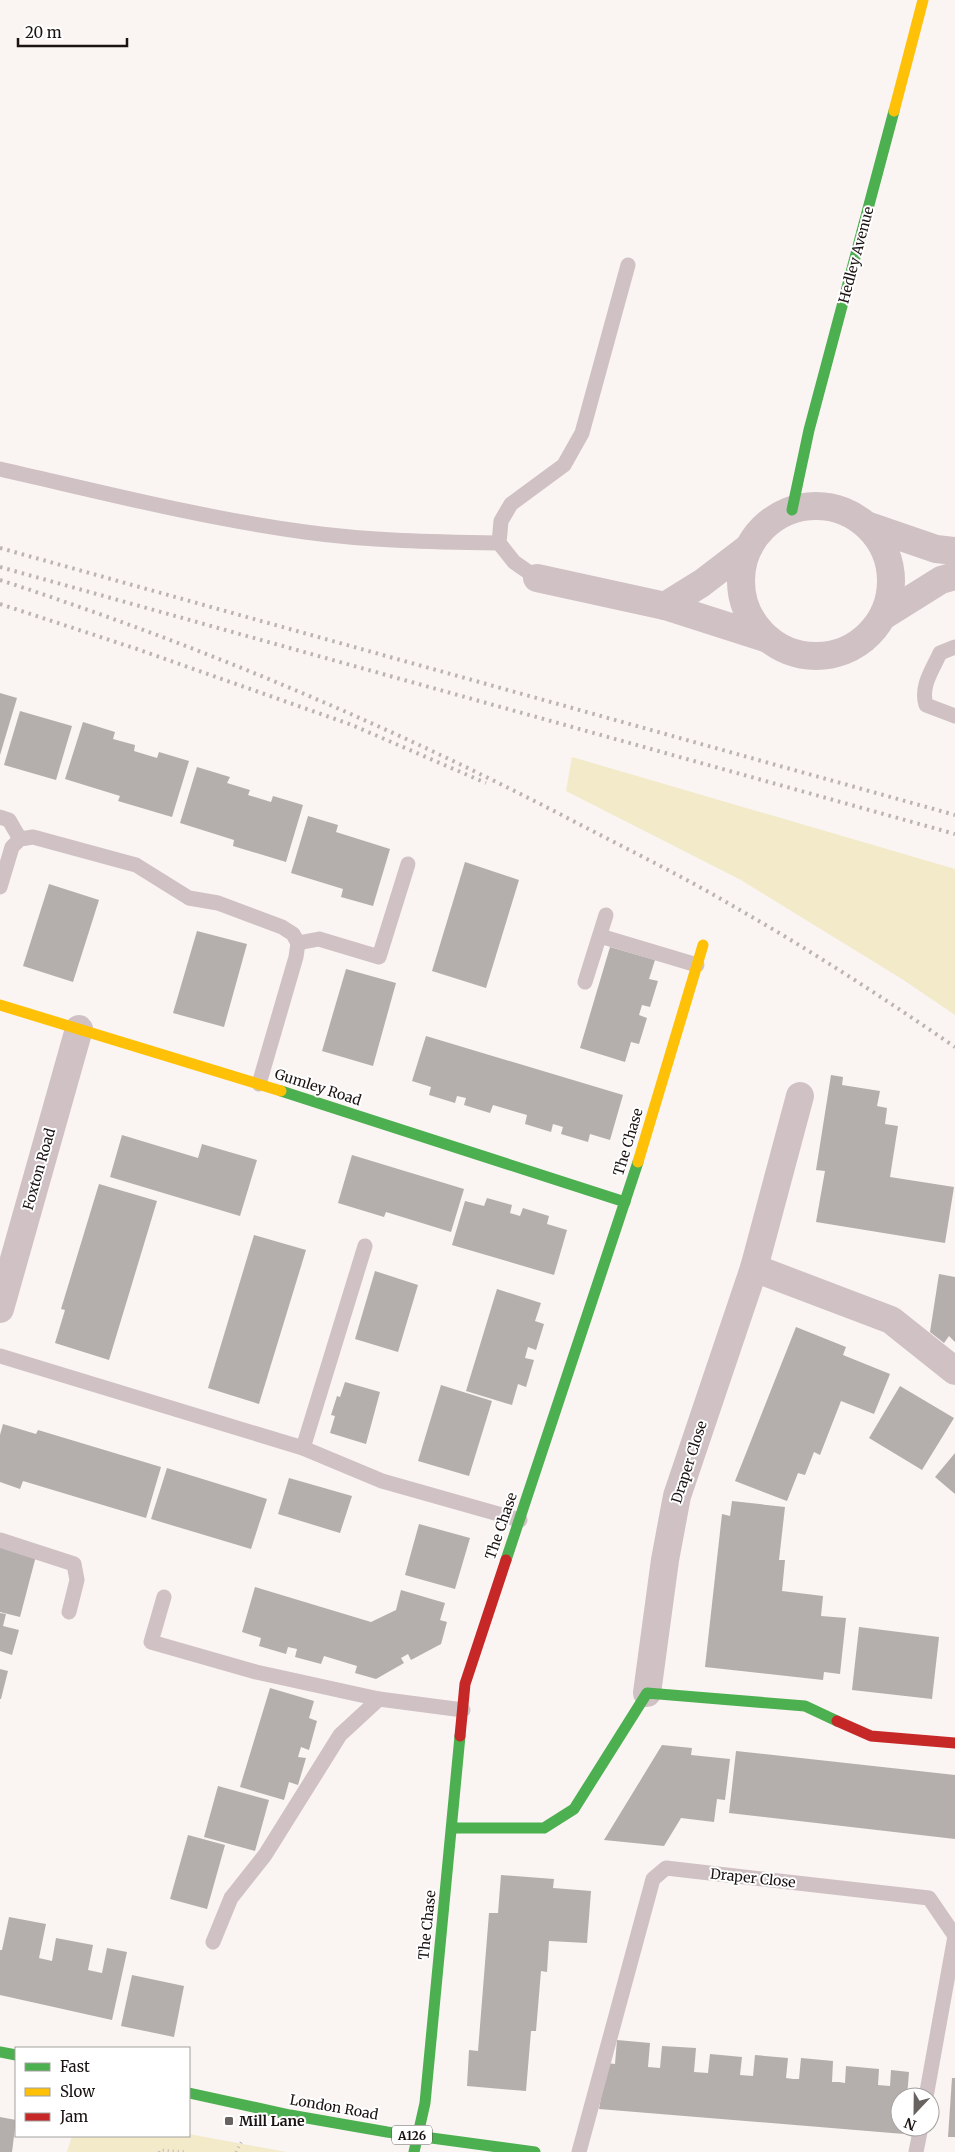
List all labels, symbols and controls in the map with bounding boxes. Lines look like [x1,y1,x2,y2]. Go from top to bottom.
scale bar [18,15,126,47]
text: 20 m [25,23,62,42]
street label: Hedley Avenue [834,205,878,305]
street label: Gumley Road [273,1065,364,1110]
street label: The Chase [609,1106,647,1178]
street label: Foxton Road [19,1125,59,1212]
street label: Draper Close [667,1418,711,1506]
street label: The Chase [481,1490,521,1562]
street label: Draper Close [709,1865,797,1891]
street label: The Chase [414,1889,440,1961]
legend [15,2047,190,2137]
text: Fast [60,2057,90,2076]
text: Slow [60,2082,95,2101]
north arrow [890,2087,940,2137]
street label: London Road [288,2090,380,2124]
text: Jam [59,2107,88,2126]
place label: Mill Lane [239,2112,305,2130]
text: N [902,2114,919,2134]
marker: Mill Lane [223,2115,235,2127]
road number: A126 [392,2126,432,2144]

